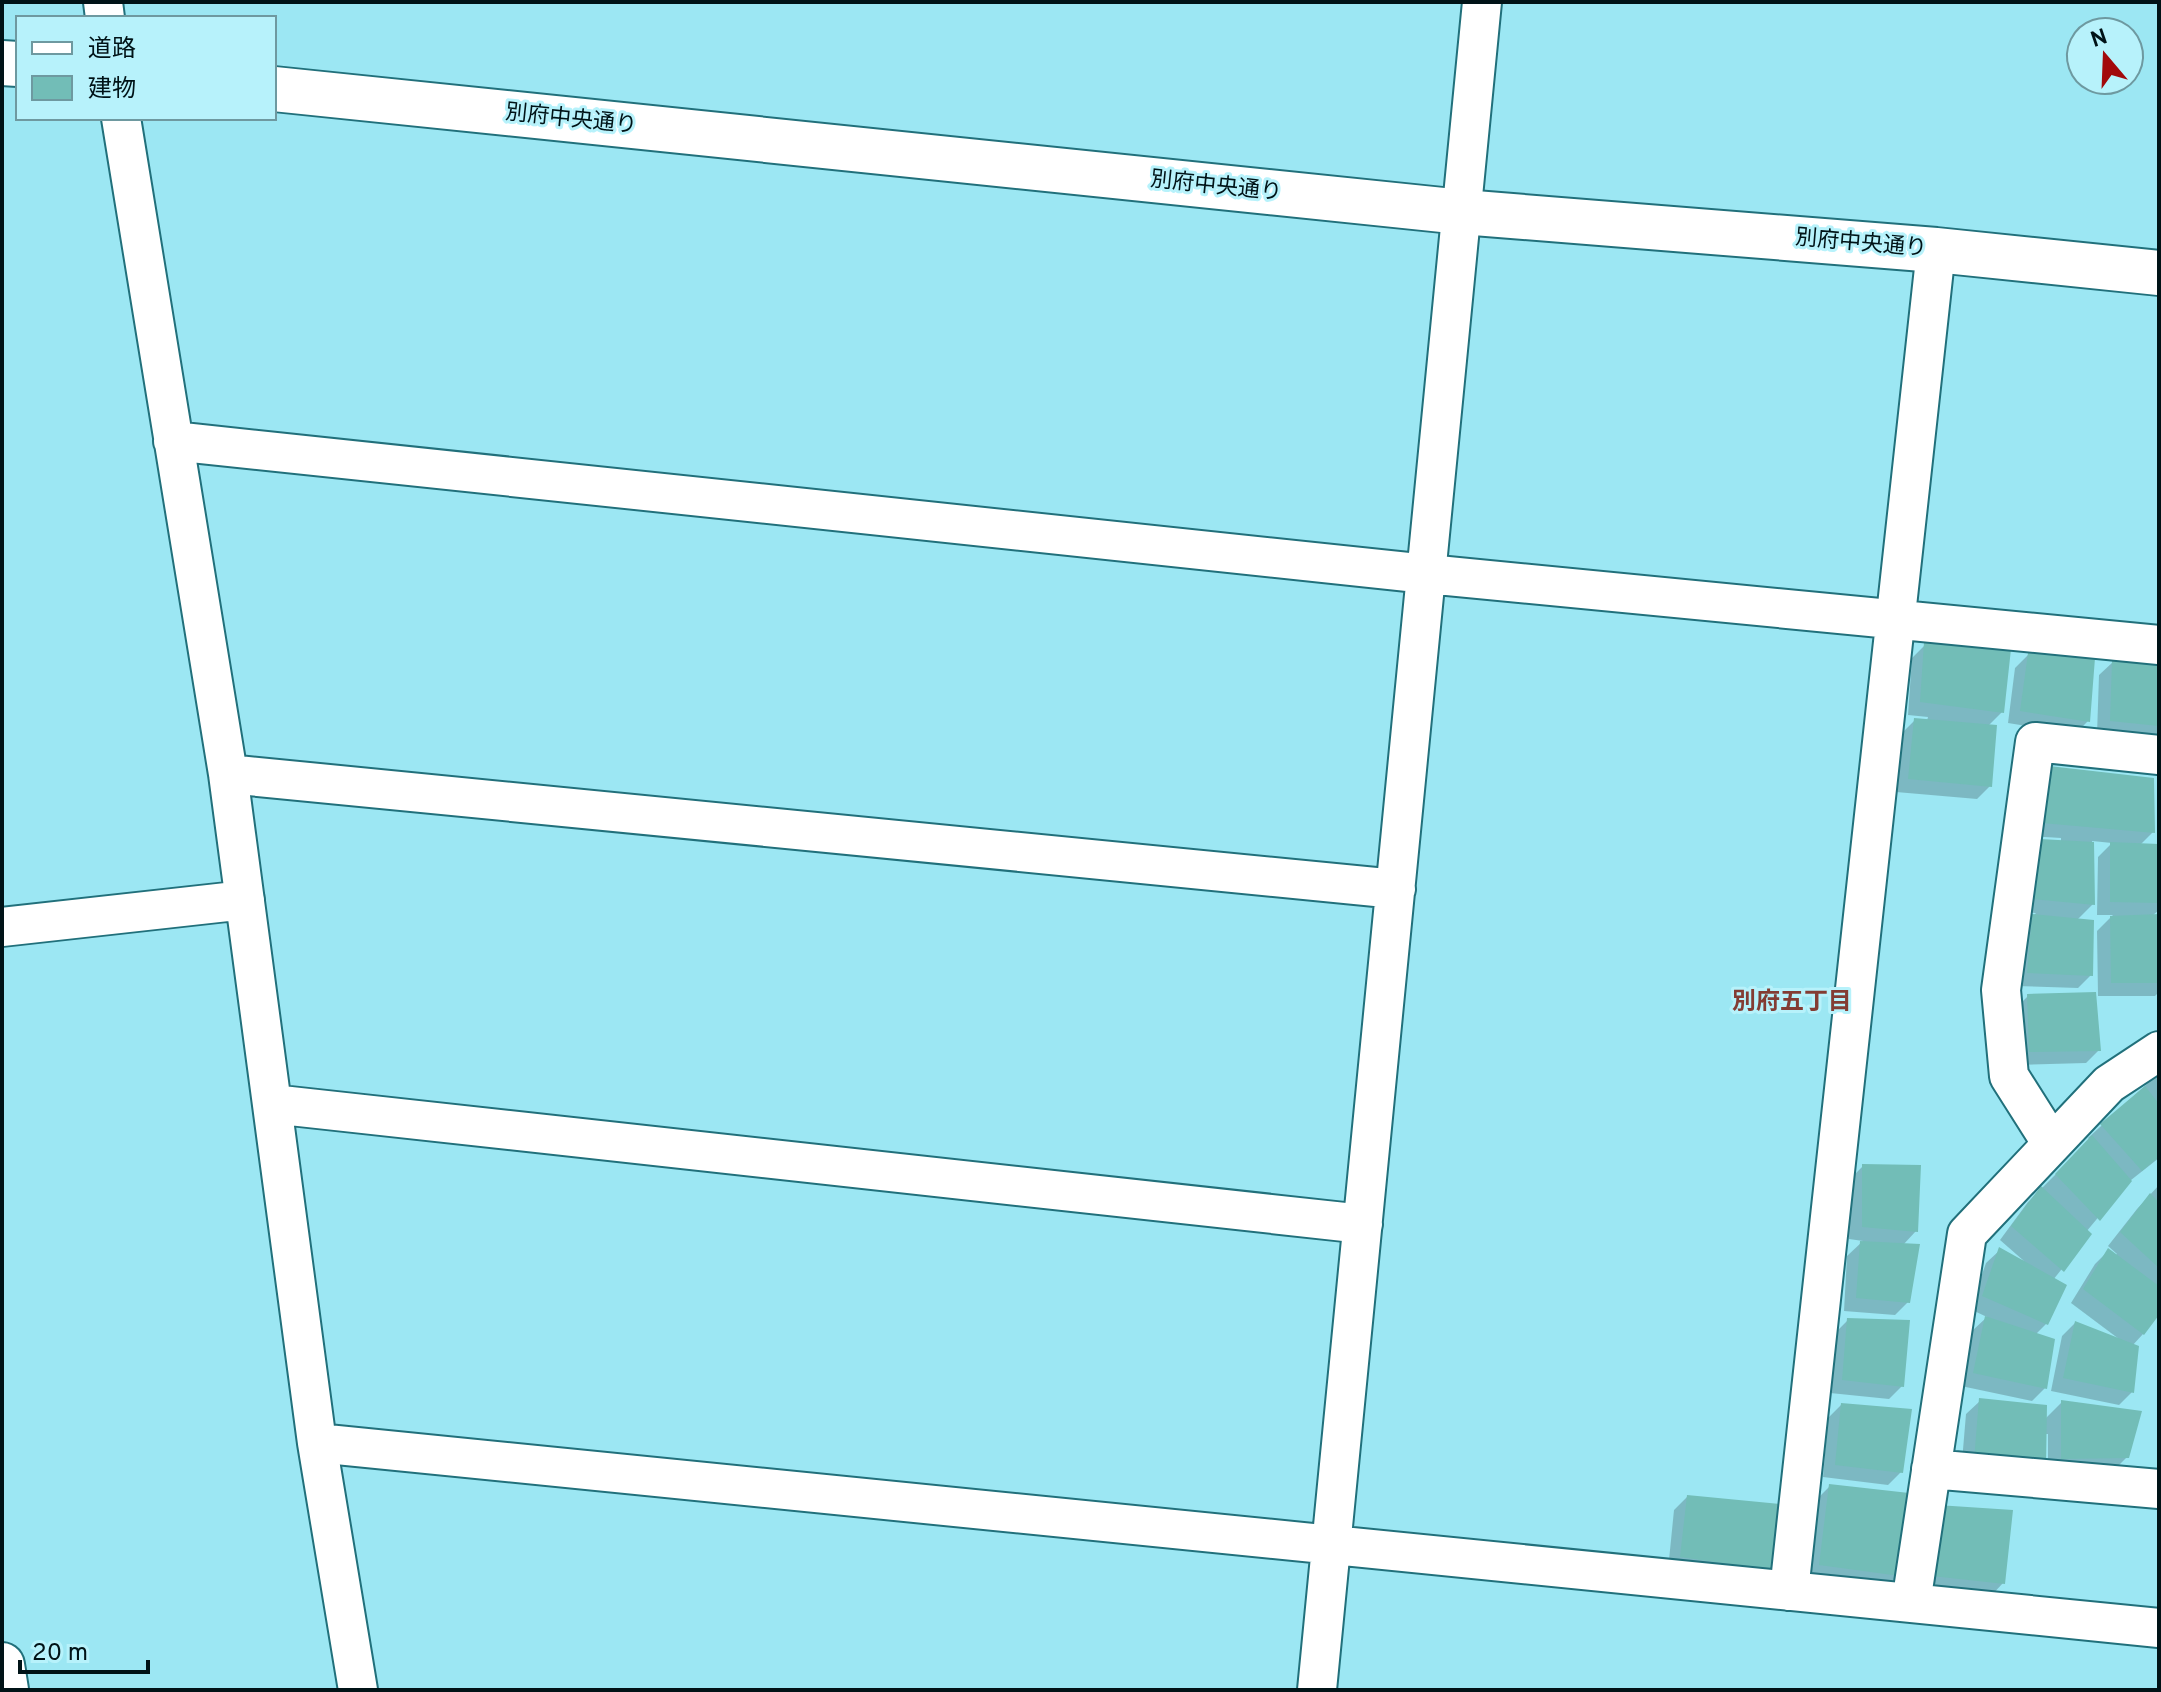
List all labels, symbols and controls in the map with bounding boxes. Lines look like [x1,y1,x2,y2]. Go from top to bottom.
legend [16,16,276,120]
north arrow [2065,16,2145,96]
text: N [2087,24,2111,55]
text: 道路 [88,35,136,65]
text: 建物 [88,75,136,105]
street label: 別府中央通り [504,100,638,140]
street label: 別府中央通り [1149,167,1283,207]
street label: 別府中央通り [1794,225,1928,263]
district label: 別府五丁目 [1732,988,1852,1018]
scale bar [20,1624,148,1674]
text: 20 m [32,1639,88,1669]

